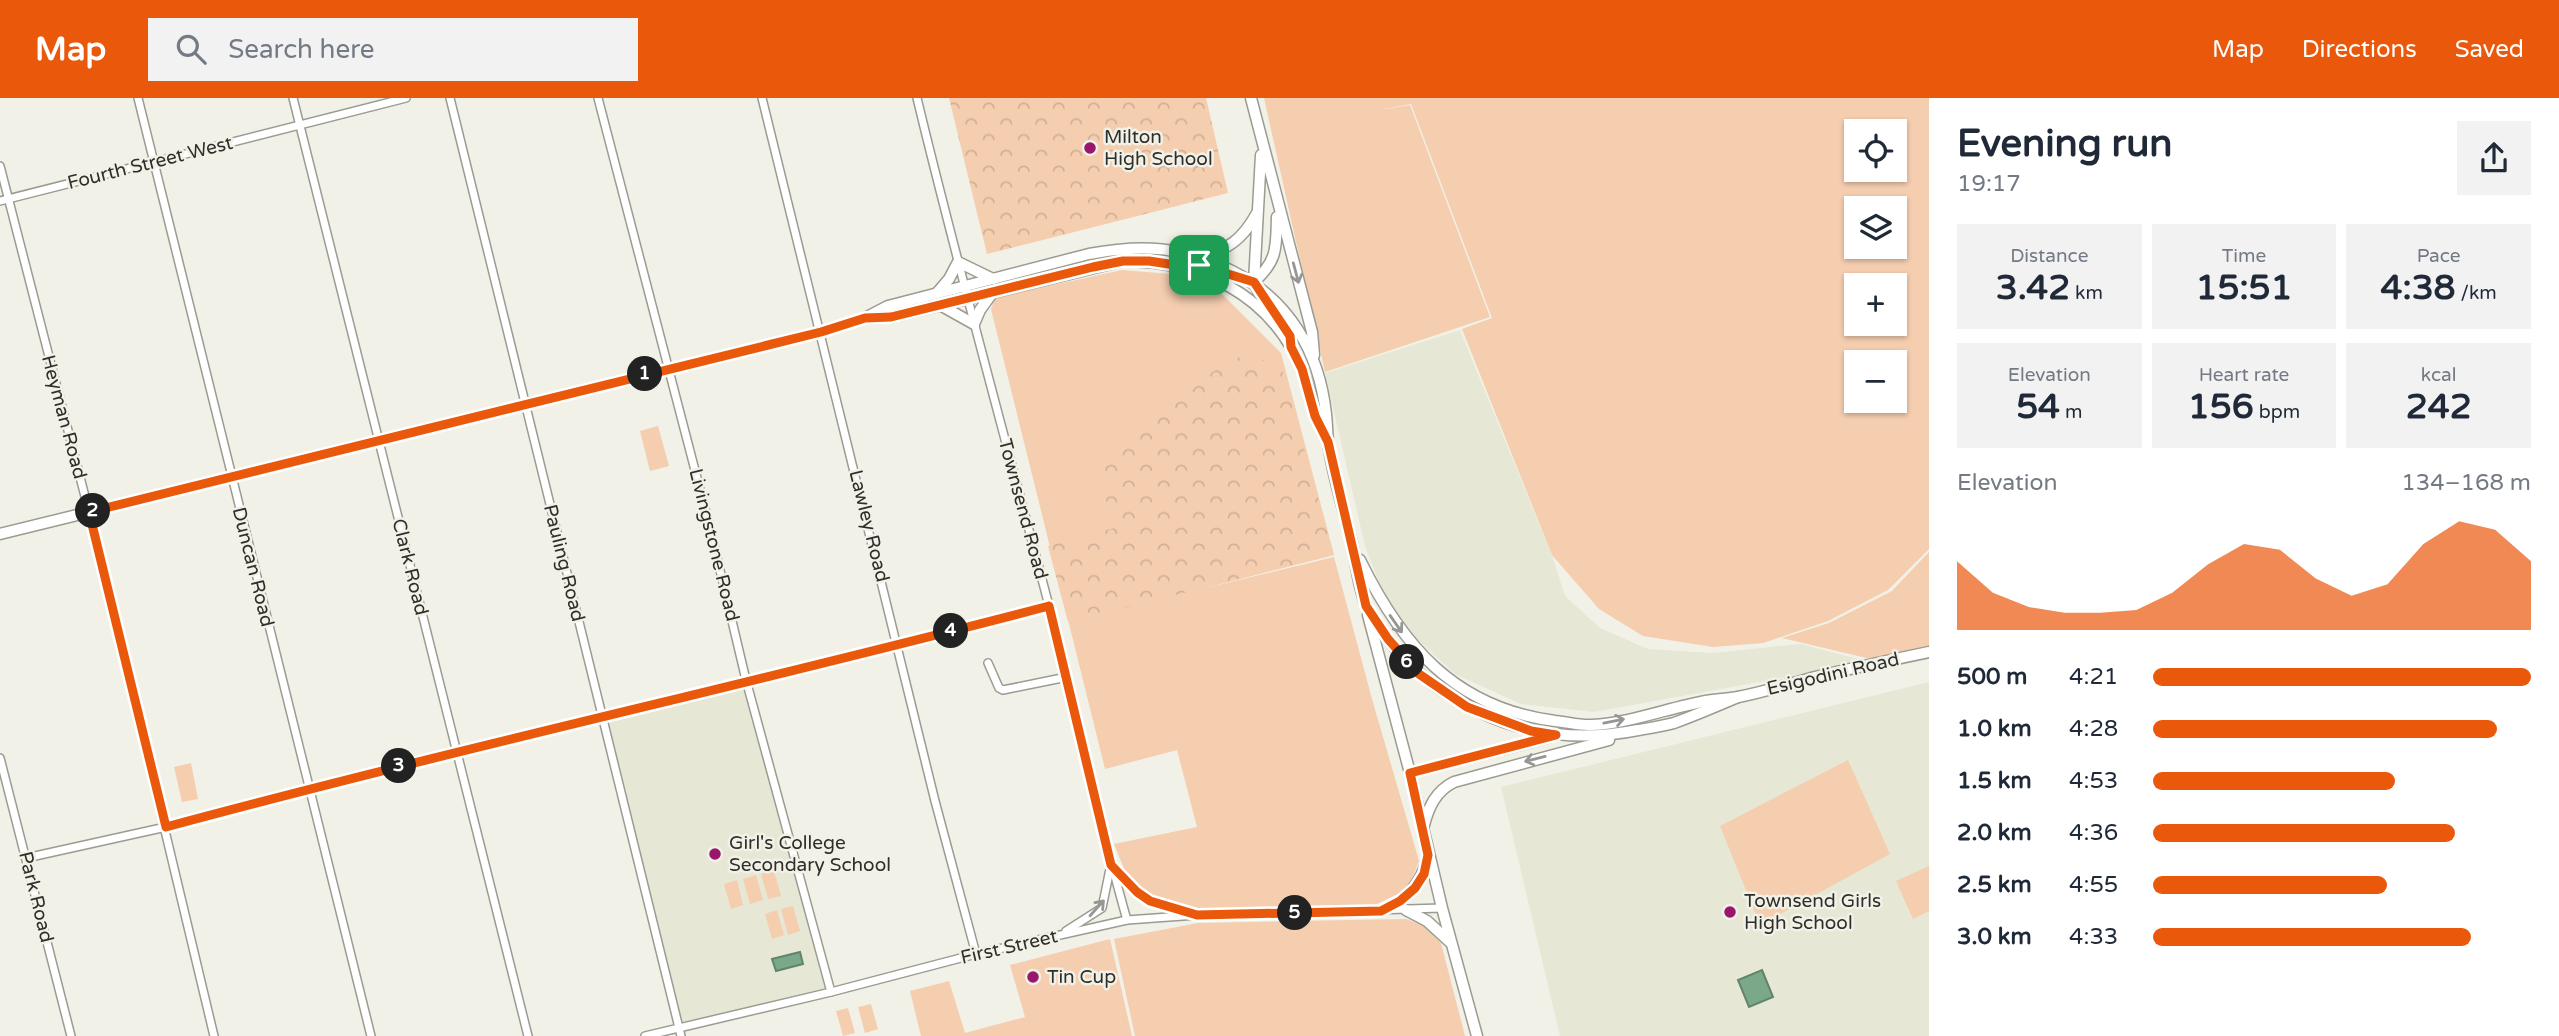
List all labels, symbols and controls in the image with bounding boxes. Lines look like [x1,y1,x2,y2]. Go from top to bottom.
search box [148,18,638,81]
text: Map [35,30,106,69]
icon: search [172,30,210,68]
text: Search here [228,34,374,65]
text: Map [2212,35,2264,64]
text: Directions [2302,35,2417,64]
text: Saved [2455,35,2524,64]
map controls [1844,119,1907,413]
button: locate [1844,119,1907,182]
text: Evening run [1957,121,2172,167]
button: share [2457,121,2531,195]
place label: Milton High School [1104,126,1213,170]
street label: Fourth Street West [65,132,235,194]
marker: Milton High School [1082,140,1098,156]
text: 19:17 [1957,170,2021,198]
button: layers [1844,196,1907,259]
pin [1169,235,1229,295]
text: Distance [2010,245,2088,267]
text: Time [2222,245,2266,267]
text: Pace [2417,245,2461,267]
icon: arrive [1180,246,1218,284]
one-way arrow [1290,262,1303,284]
text: 3.42 [1996,267,2070,309]
text: 15:51 [2195,267,2293,309]
text: 4:38 [2381,267,2456,309]
button: + [1844,273,1907,336]
text: km [2070,282,2103,304]
text: /km [2456,282,2497,304]
button: − [1844,350,1907,413]
street label: Heyman Road [37,353,91,481]
pin: 1 [628,356,662,392]
text: 1 [639,362,650,384]
text: Elevation [2008,364,2091,386]
text: Heart rate [2199,364,2289,386]
text: kcal [2421,364,2457,386]
text: 54 [2016,386,2060,428]
text: 156 [2188,386,2254,428]
text: 242 [2406,386,2472,428]
text: m [2060,401,2083,423]
text: bpm [2254,401,2300,423]
street label: Townsend Road [994,436,1052,582]
street label: Livingstone Road [684,466,744,624]
street label: Lawley Road [844,468,894,584]
text: Elevation [1957,469,2058,497]
text: 134–168 m [2401,469,2531,497]
pin: 2 [76,494,110,528]
text: 2 [87,499,98,521]
street label: Pauling Road [539,502,589,624]
street label: Duncan Road [228,505,278,629]
street label: Clark Road [387,516,433,618]
pin: 4 [934,614,968,648]
one-way arrow [1389,614,1403,633]
text: 4 [945,619,956,641]
pin: 6 [1390,644,1424,680]
street label: Esigodini Road [1765,648,1901,700]
text: 6 [1401,650,1412,672]
text: 500 m [1957,663,2027,691]
text: 4:21 [2069,663,2118,691]
one-way arrow [1602,714,1625,728]
text: 1.0 km [1957,715,2032,743]
text: 4:28 [2069,715,2118,743]
pin: 3 [382,748,416,784]
one-way arrow [1524,753,1547,766]
text: 3 [393,754,404,776]
text: 1.5 km [1957,767,2032,795]
text: 4:53 [2069,767,2118,795]
text: 2.0 km [1957,819,2032,847]
text: 4:36 [2069,819,2118,847]
place label: Girl's College Secondary School [729,832,891,876]
marker: Girl's College Secondary School [707,846,723,862]
street label: Park Road [14,849,58,945]
text: 2.5 km [1957,871,2032,899]
text: 4:55 [2069,871,2118,899]
place label: Townsend Girls High School [1744,890,1881,934]
pin: 5 [1278,896,1312,930]
one-way arrow [1088,900,1105,918]
text: 5 [1289,901,1300,923]
marker: Townsend Girls High School [1722,904,1738,920]
text: 3.0 km [1957,923,2032,951]
text: 4:33 [2069,923,2118,951]
street label: First Street [958,925,1060,969]
place label: Tin Cup [1047,966,1116,988]
marker: Tin Cup [1025,969,1041,985]

